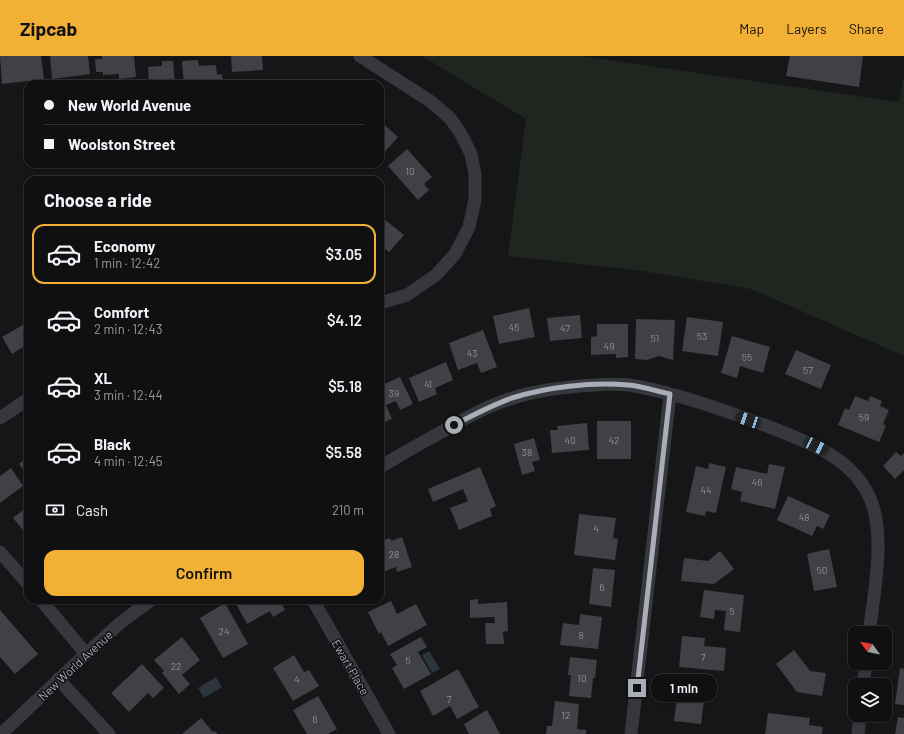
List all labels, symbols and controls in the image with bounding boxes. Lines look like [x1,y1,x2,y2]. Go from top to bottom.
text: Zipcab [20,17,77,40]
text: Map [739,20,764,37]
text: Layers [786,20,827,37]
text: Share [849,20,884,37]
text: New World Avenue [68,96,191,114]
text: Woolston Street [68,135,175,153]
house number: 10 [405,165,415,177]
text: Choose a ride [44,189,152,211]
icon: car [46,236,82,272]
text: Economy [94,237,155,255]
text: $3.05 [325,245,362,263]
text: 1 min · 12:42 [94,255,160,271]
icon: car [46,302,82,338]
text: Comfort [94,303,149,321]
text: $4.12 [327,311,362,329]
text: 2 min · 12:43 [94,321,162,337]
house number: 45 [509,321,519,333]
house number: 47 [560,322,570,334]
house number: 53 [697,330,707,342]
house number: 51 [651,332,659,344]
house number: 49 [604,340,614,352]
house number: 43 [467,347,477,359]
house number: 55 [742,351,752,363]
house number: 57 [803,364,813,376]
icon: car [46,368,82,404]
text: XL [94,369,112,387]
text: $5.18 [328,377,362,395]
house number: 41 [424,378,432,390]
text: 3 min · 12:44 [94,387,163,403]
house number: 39 [389,387,399,399]
car [735,410,761,430]
house number: 59 [859,411,869,423]
route start [445,416,463,434]
icon: car [46,434,82,470]
house number: 40 [564,434,576,446]
house number: 42 [609,434,619,446]
text: Black [94,435,131,453]
car [803,435,829,457]
text: $5.58 [326,443,362,461]
house number: 38 [522,446,532,458]
text: 4 min · 12:45 [94,453,163,469]
house number: 46 [752,476,762,488]
house number: 44 [700,484,712,496]
icon: cash [44,499,66,521]
text: Cash [76,501,108,519]
text: 210 m [332,502,364,518]
house number: 48 [799,511,809,523]
house number: 4 [593,522,599,534]
house number: 28 [389,548,399,560]
button: Confirm [44,550,364,596]
house number: 50 [817,564,827,576]
house number: 6 [599,581,605,593]
house number: 5 [729,605,735,617]
house number: 24 [219,625,229,637]
north arrow [848,626,892,670]
map controls [848,626,892,722]
street label: New World Avenue [35,627,115,703]
house number: 8 [578,629,584,641]
street label: Ewart Place [329,637,373,697]
house number: 7 [701,651,706,663]
house number: 5 [405,654,411,666]
house number: 22 [171,660,181,672]
house number: 10 [577,672,587,684]
house number: 4 [294,673,300,685]
callout: 1 min [651,674,717,702]
button: layers [848,678,892,722]
route end [628,679,646,697]
text: 1 min [670,680,698,696]
house number: 7 [447,693,452,705]
house number: 12 [562,709,570,721]
house number: 6 [312,713,318,725]

